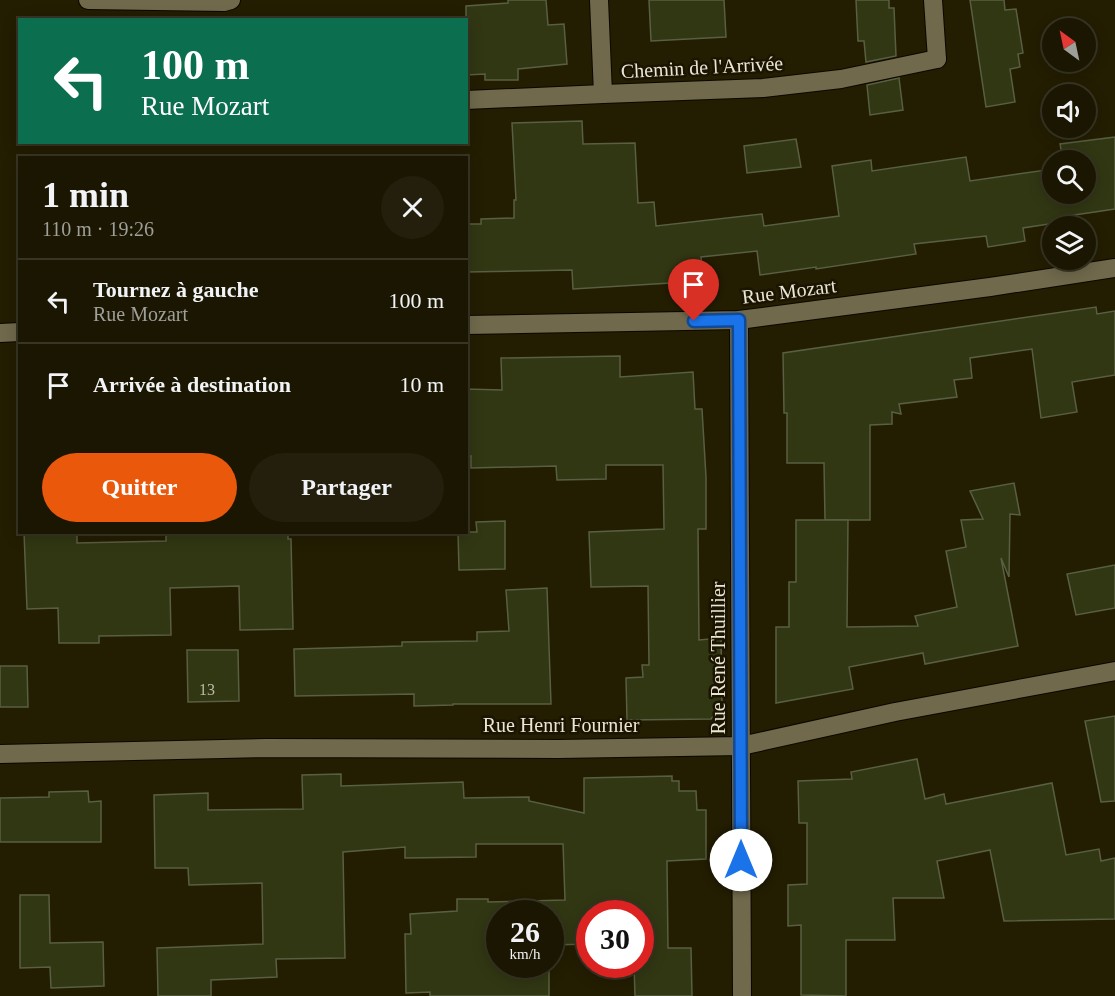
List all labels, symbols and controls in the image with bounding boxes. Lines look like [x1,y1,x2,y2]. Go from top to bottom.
north arrow [1042,18,1096,72]
map controls [1042,18,1096,270]
icon: left [42,42,120,120]
text: 100 m [141,42,250,88]
street label: Chemin de l'Arrivée [620,52,784,82]
button: sound [1042,84,1096,138]
text: Rue Mozart [141,91,269,121]
button: search [1042,150,1096,204]
text: 1 min [42,175,129,215]
button: close [381,176,444,239]
button: layers [1042,216,1096,270]
text: 110 m · 19:26 [42,218,154,240]
pin [668,259,719,321]
icon: arrive [677,268,710,301]
street label: Rue Mozart [741,274,838,308]
text: Tournez à gauche [93,277,258,302]
icon: left [42,285,75,318]
text: 100 m [388,288,444,313]
text: Rue Mozart [93,303,188,325]
icon: arrive [42,369,75,402]
text: Arrivée à destination [93,372,291,397]
text: 10 m [399,372,444,397]
button: Quitter [42,453,237,522]
button: Partager [249,453,444,522]
street label: Rue René Thuillier [707,581,729,734]
house number: 13 [199,681,215,698]
street label: Rue Henri Fournier [483,714,640,736]
position arrow [709,828,773,892]
speed limit sign: 30 [576,900,654,978]
text: 26 [510,915,540,948]
text: km/h [510,946,540,962]

